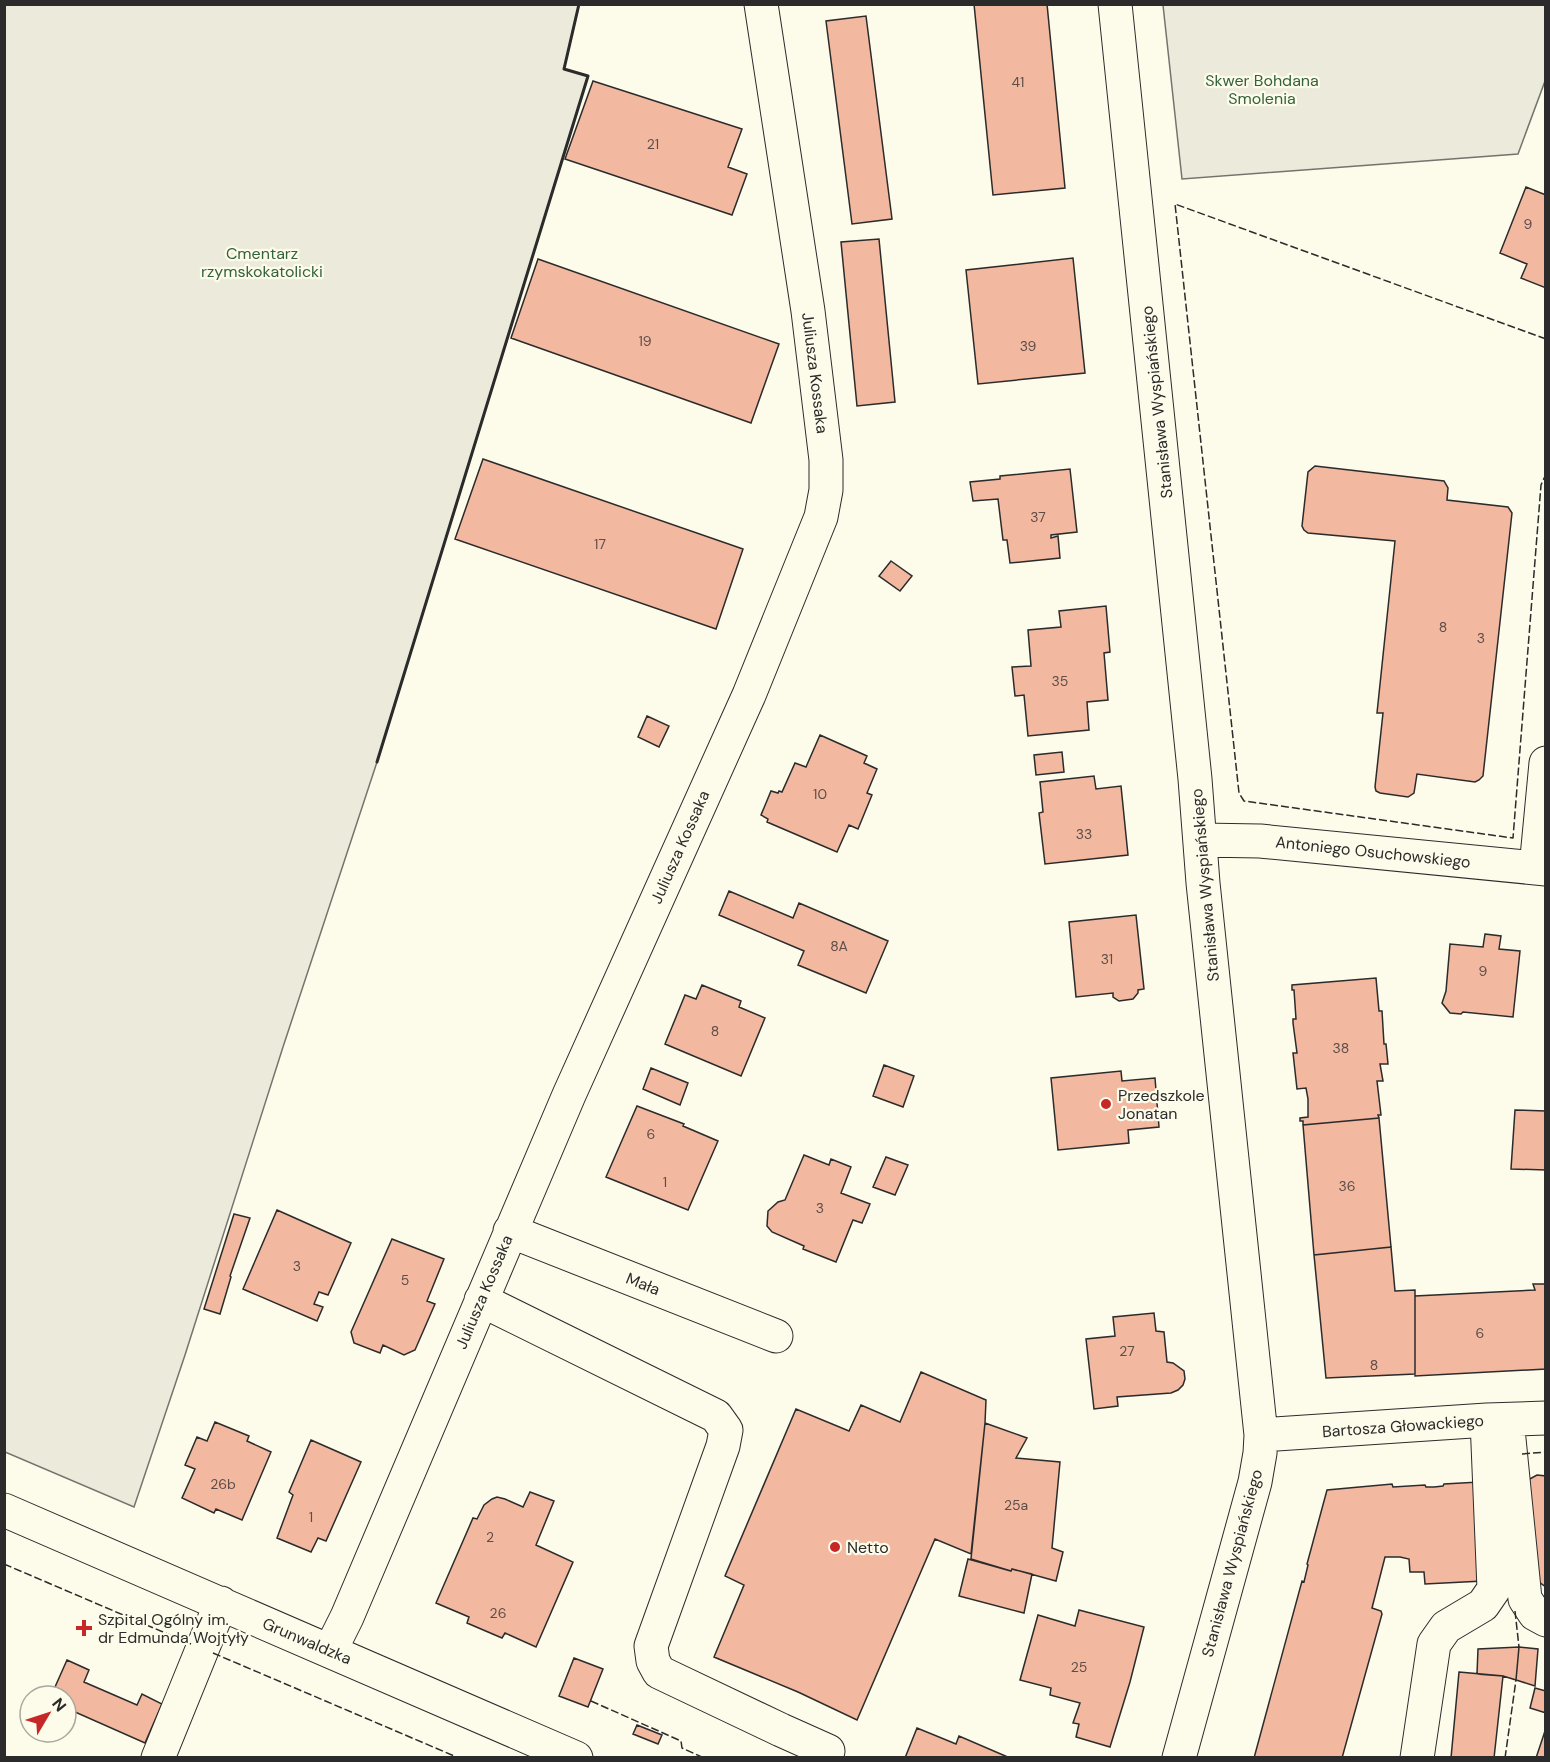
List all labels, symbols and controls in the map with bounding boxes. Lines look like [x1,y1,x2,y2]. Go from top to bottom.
park label: Skwer Bohdana Smolenia [1205,70,1319,109]
house number: 41 [1012,73,1024,91]
house number: 21 [647,135,659,153]
house number: 9 [1524,215,1533,233]
park label: Cmentarz rzymskokatolicki [201,243,323,282]
street label: Stanisława Wyspiańskiego [1136,305,1178,499]
street label: Juliusza Kossaka [797,311,833,435]
house number: 19 [638,332,652,350]
house number: 39 [1020,337,1037,355]
house number: 37 [1030,508,1046,526]
house number: 17 [594,535,606,553]
house number: 8 [1439,618,1447,636]
house number: 3 [1477,629,1485,647]
house number: 35 [1052,672,1068,690]
house number: 10 [813,785,827,803]
street label: Juliusza Kossaka [646,787,714,907]
street label: Stanisława Wyspiańskiego [1186,788,1224,982]
house number: 33 [1076,825,1092,843]
street label: Antoniego Osuchowskiego [1274,831,1472,873]
house number: 8A [830,937,848,955]
house number: 31 [1101,950,1113,968]
house number: 9 [1479,962,1488,980]
house number: 8 [711,1022,719,1040]
house number: 38 [1333,1039,1349,1057]
place label: Przedszkole Jonatan [1118,1085,1205,1124]
marker: Przedszkole Jonatan [1099,1097,1113,1111]
house number: 6 [647,1125,655,1143]
house number: 1 [663,1173,667,1191]
house number: 36 [1338,1177,1356,1195]
house number: 3 [816,1199,824,1217]
street label: Juliusza Kossaka [451,1232,517,1352]
house number: 3 [293,1257,301,1275]
street label: Mała [623,1268,663,1300]
house number: 5 [401,1271,409,1289]
house number: 6 [1476,1324,1484,1342]
house number: 27 [1119,1342,1135,1360]
house number: 8 [1370,1356,1378,1374]
street label: Bartosza Głowackiego [1321,1410,1485,1442]
street label: Stanisława Wyspiańskiego [1197,1467,1267,1659]
house number: 26b [210,1475,236,1493]
house number: 25a [1004,1496,1028,1514]
house number: 1 [309,1508,313,1526]
house number: 2 [486,1528,494,1546]
place label: Netto [847,1537,889,1558]
marker: Netto [828,1540,842,1554]
house number: 26 [490,1604,506,1622]
place label: Szpital Ogólny im. dr Edmunda Wojtyły [98,1609,249,1648]
street label: Grunwaldzka [259,1613,355,1669]
marker: Szpital Ogólny im. dr Edmunda Wojtyły [75,1619,93,1637]
house number: 25 [1071,1658,1087,1676]
north arrow [18,1684,78,1744]
text: N [47,1694,71,1716]

